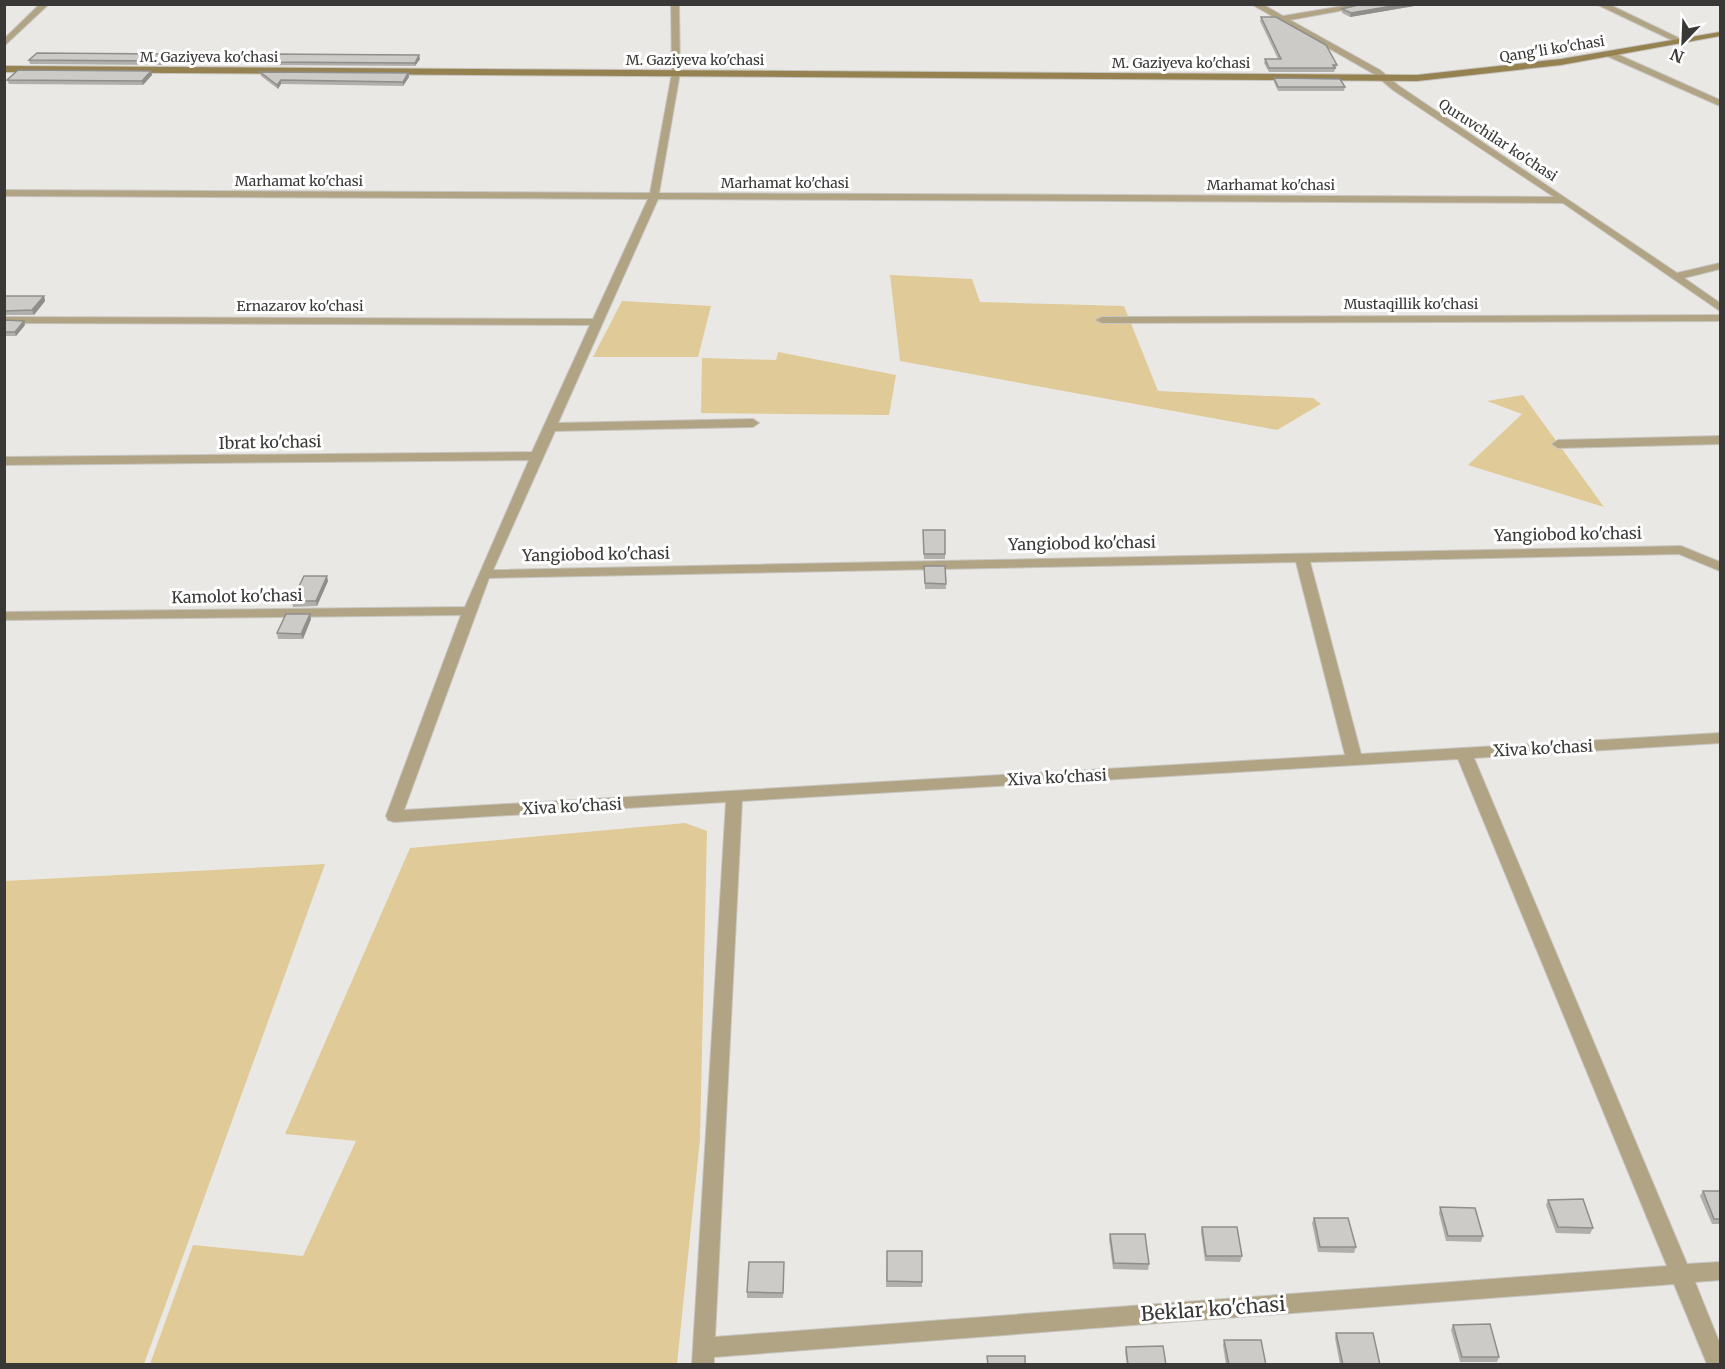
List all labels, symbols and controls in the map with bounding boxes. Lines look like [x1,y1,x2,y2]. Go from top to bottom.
north arrow [1653,12,1713,72]
street label: Qang'li ko'chasi [1498,32,1606,66]
text: N [1667,44,1687,67]
street label: M. Gaziyeva ko'chasi [140,48,279,66]
street label: M. Gaziyeva ko'chasi [626,51,765,69]
street label: M. Gaziyeva ko'chasi [1112,54,1251,72]
street label: Quruvchilar ko'chasi [1435,95,1561,185]
street label: Marhamat ko'chasi [235,172,364,190]
street label: Marhamat ko'chasi [721,174,850,192]
street label: Marhamat ko'chasi [1207,176,1336,194]
street label: Mustaqillik ko'chasi [1344,295,1479,313]
street label: Ernazarov ko'chasi [237,297,364,315]
street label: Ibrat ko'chasi [218,431,322,453]
street label: Yangiobod ko'chasi [1493,523,1642,545]
street label: Yangiobod ko'chasi [1007,532,1156,554]
street label: Yangiobod ko'chasi [521,543,670,565]
street label: Kamolot ko'chasi [171,585,303,607]
street label: Xiva ko'chasi [1493,735,1593,761]
street label: Xiva ko'chasi [1007,764,1107,790]
street label: Xiva ko'chasi [522,793,622,819]
street label: Beklar ko'chasi [1140,1291,1286,1326]

